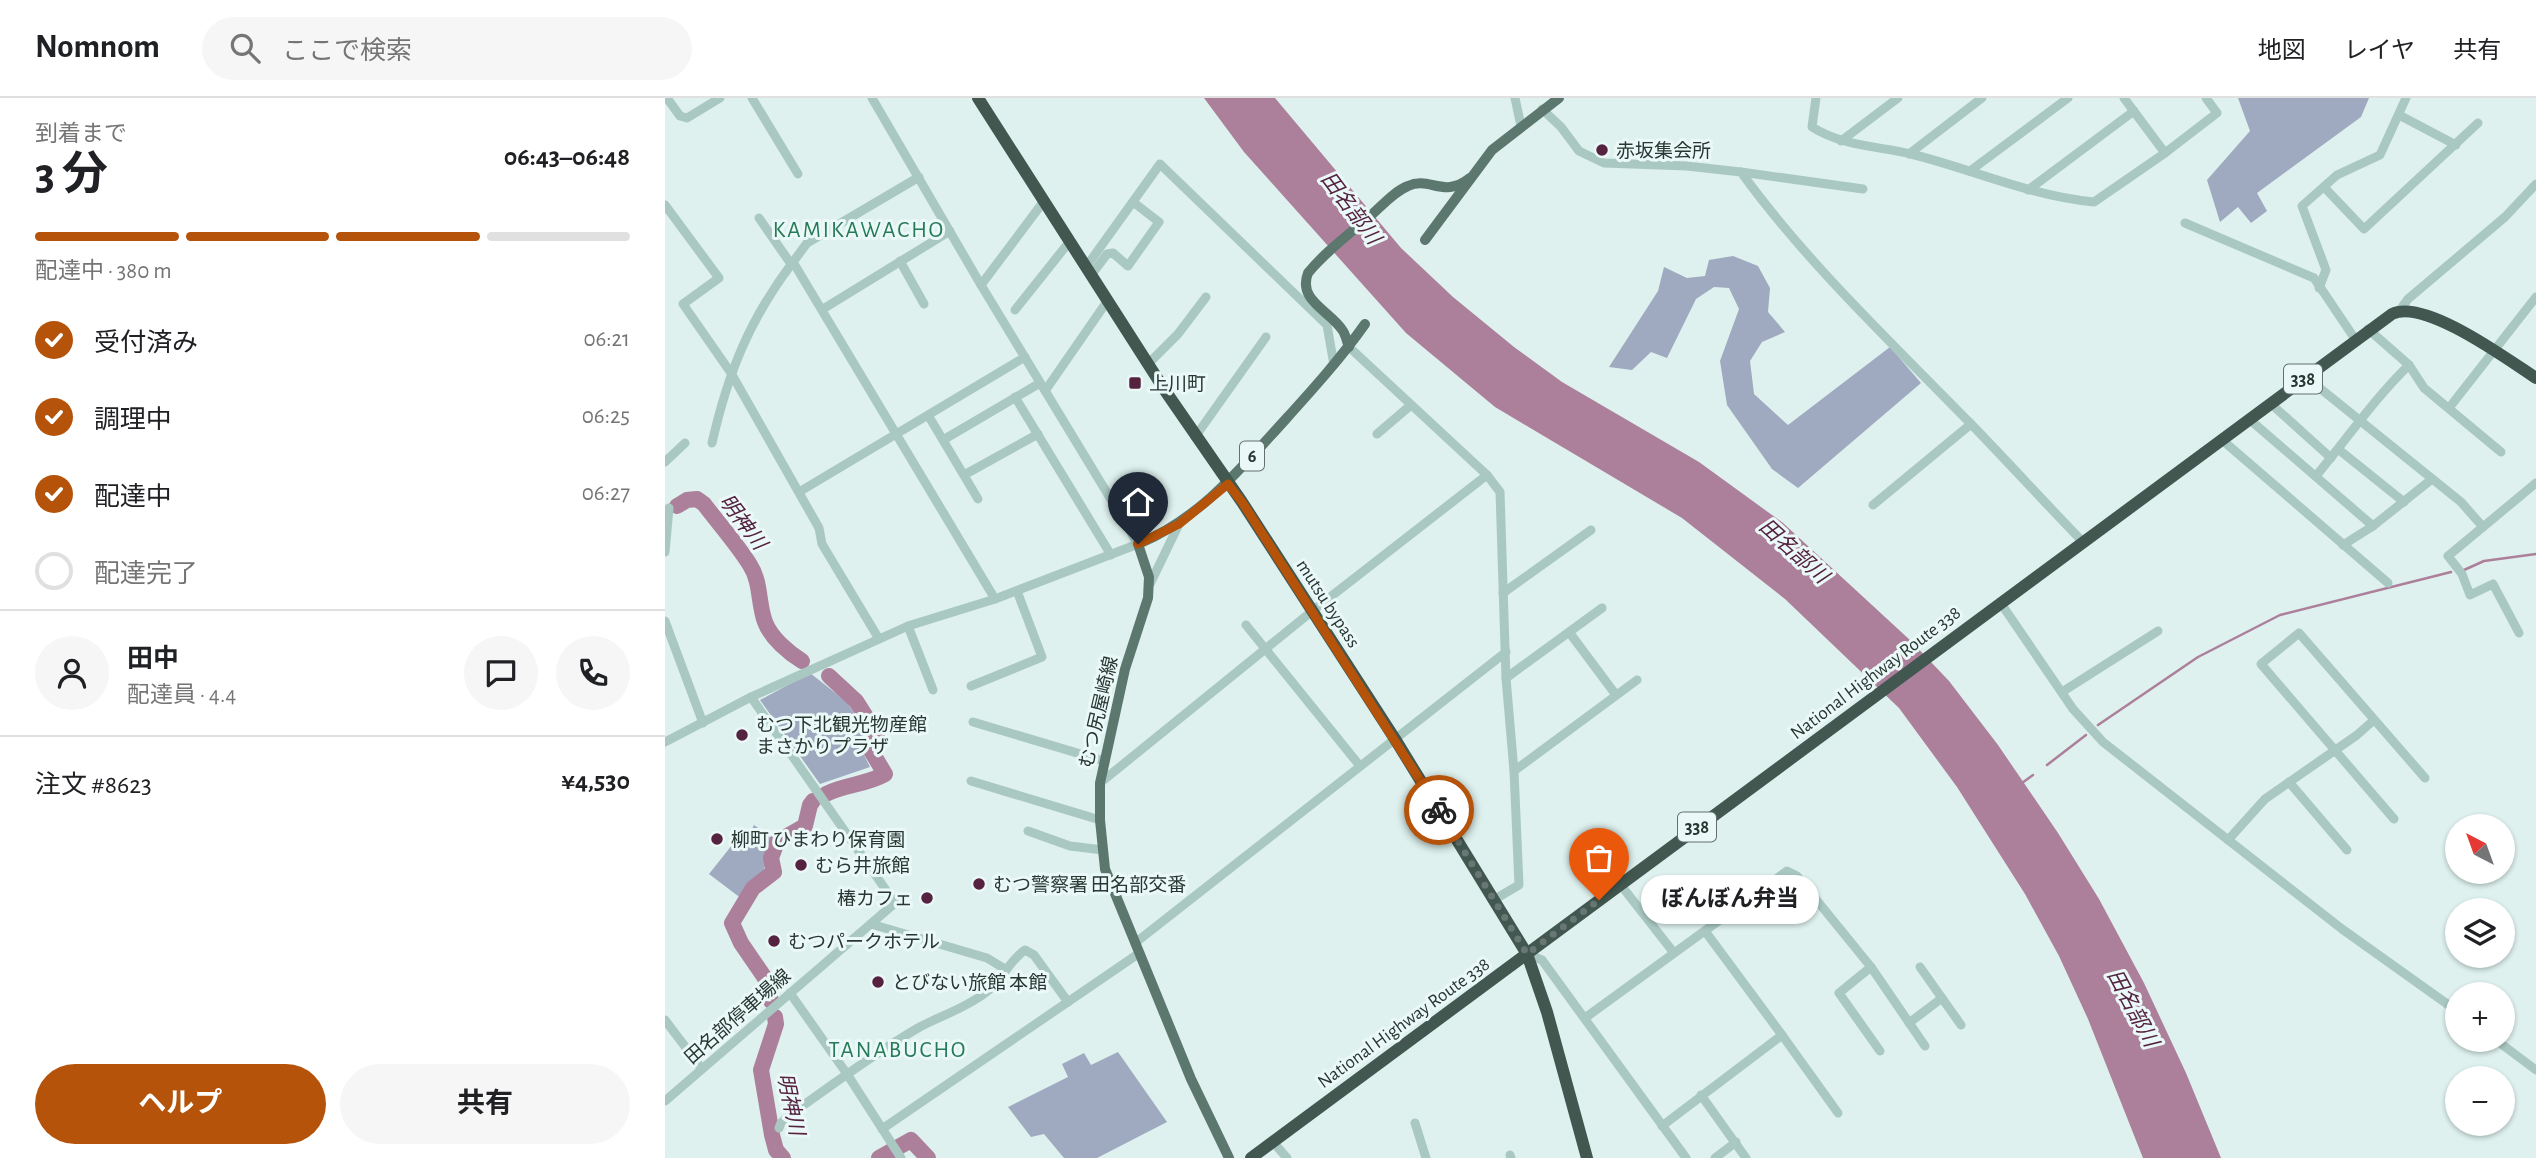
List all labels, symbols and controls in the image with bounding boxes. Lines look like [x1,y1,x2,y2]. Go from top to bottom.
search box [202,17,692,80]
icon: search [226,29,264,67]
text: Nomnom [35,31,160,64]
text: ここで検索 [282,38,412,64]
text: 地図 [2258,39,2306,63]
text: レイヤ [2344,39,2415,63]
text: 共有 [2453,39,2501,63]
text: 到着まで [35,123,127,146]
place label: 赤坂集会所 [1616,141,1711,161]
marker: 赤坂集会所 [1594,142,1610,158]
text: 06:43–06:48 [504,144,630,170]
text: 3 分 [35,152,108,198]
water label: 田名部川 [1317,168,1386,250]
district label: KAMIKAWACHO [773,219,945,242]
text: 配達中 · 380 m [35,260,172,283]
icon: check [35,321,73,359]
text: 06:21 [583,328,630,351]
text: 受付済み [94,330,198,356]
road number: 338 [2284,365,2322,394]
place label: 上川町 [1149,374,1206,394]
marker: 上川町 [1127,375,1143,391]
icon: check [35,398,73,436]
text: 06:25 [582,405,630,428]
text: 調理中 [94,407,172,433]
road number: 6 [1240,442,1264,470]
pin [1108,472,1168,544]
icon: check [35,475,73,513]
text: 06:27 [582,482,630,505]
icon: home [1119,483,1157,521]
text: 配達中 [94,484,172,510]
water label: 明神川 [715,490,772,555]
water label: 田名部川 [1755,515,1834,589]
street label: mutsu bypass [1292,556,1363,651]
text: 配達完了 [94,561,198,587]
street label: National Highway Route 338 [1787,603,1964,743]
button: person [35,636,109,710]
button: chat [464,636,538,710]
button: phone [556,636,630,710]
text: 田中 [127,646,179,672]
street label: むつ尻屋崎線 [1076,654,1122,770]
text: 配達員 · 4.4 [127,684,236,707]
place label: むつ下北観光物産館 まさかりプラザ [756,715,927,757]
marker: むつ下北観光物産館 まさかりプラザ [734,727,750,743]
text: ¥4,530 [561,768,630,794]
text: 注文 #8623 [35,772,152,798]
courier [1404,775,1474,845]
icon: bike [1420,791,1458,829]
road number: 338 [1678,812,1716,842]
north arrow [2445,814,2515,884]
map controls [2445,814,2515,1136]
pin [1569,828,1629,900]
place label: 柳町 ひまわり保育園 [731,829,905,850]
marker: 柳町 ひまわり保育園 [709,831,725,847]
icon: bag [1580,839,1618,877]
place label: むら井旅館 [815,856,910,876]
marker: むら井旅館 [793,857,809,873]
place label: むつ警察署 田名部交番 [993,874,1186,895]
marker: むつ警察署 田名部交番 [971,876,987,892]
callout: ぼんぼん弁当 [1641,876,1819,924]
place label: 椿カフェ [837,888,913,909]
text: ぼんぼん弁当 [1661,888,1799,911]
marker: 椿カフェ [919,890,935,906]
button: layers [2445,898,2515,968]
place label: むつパークホテル [788,932,940,952]
marker: むつパークホテル [766,933,782,949]
street label: National Highway Route 338 [1314,955,1493,1092]
street label: 田名部停車場線 [680,965,794,1068]
water label: 田名部川 [2104,966,2163,1052]
place label: とびない旅館 本館 [892,973,1047,993]
marker: とびない旅館 本館 [870,974,886,990]
button: + [2445,982,2515,1052]
district label: TANABUCHO [829,1039,967,1062]
button: ヘルプ [35,1064,326,1144]
button: 共有 [340,1064,630,1144]
button: − [2445,1066,2515,1136]
water label: 明神川 [774,1071,809,1139]

